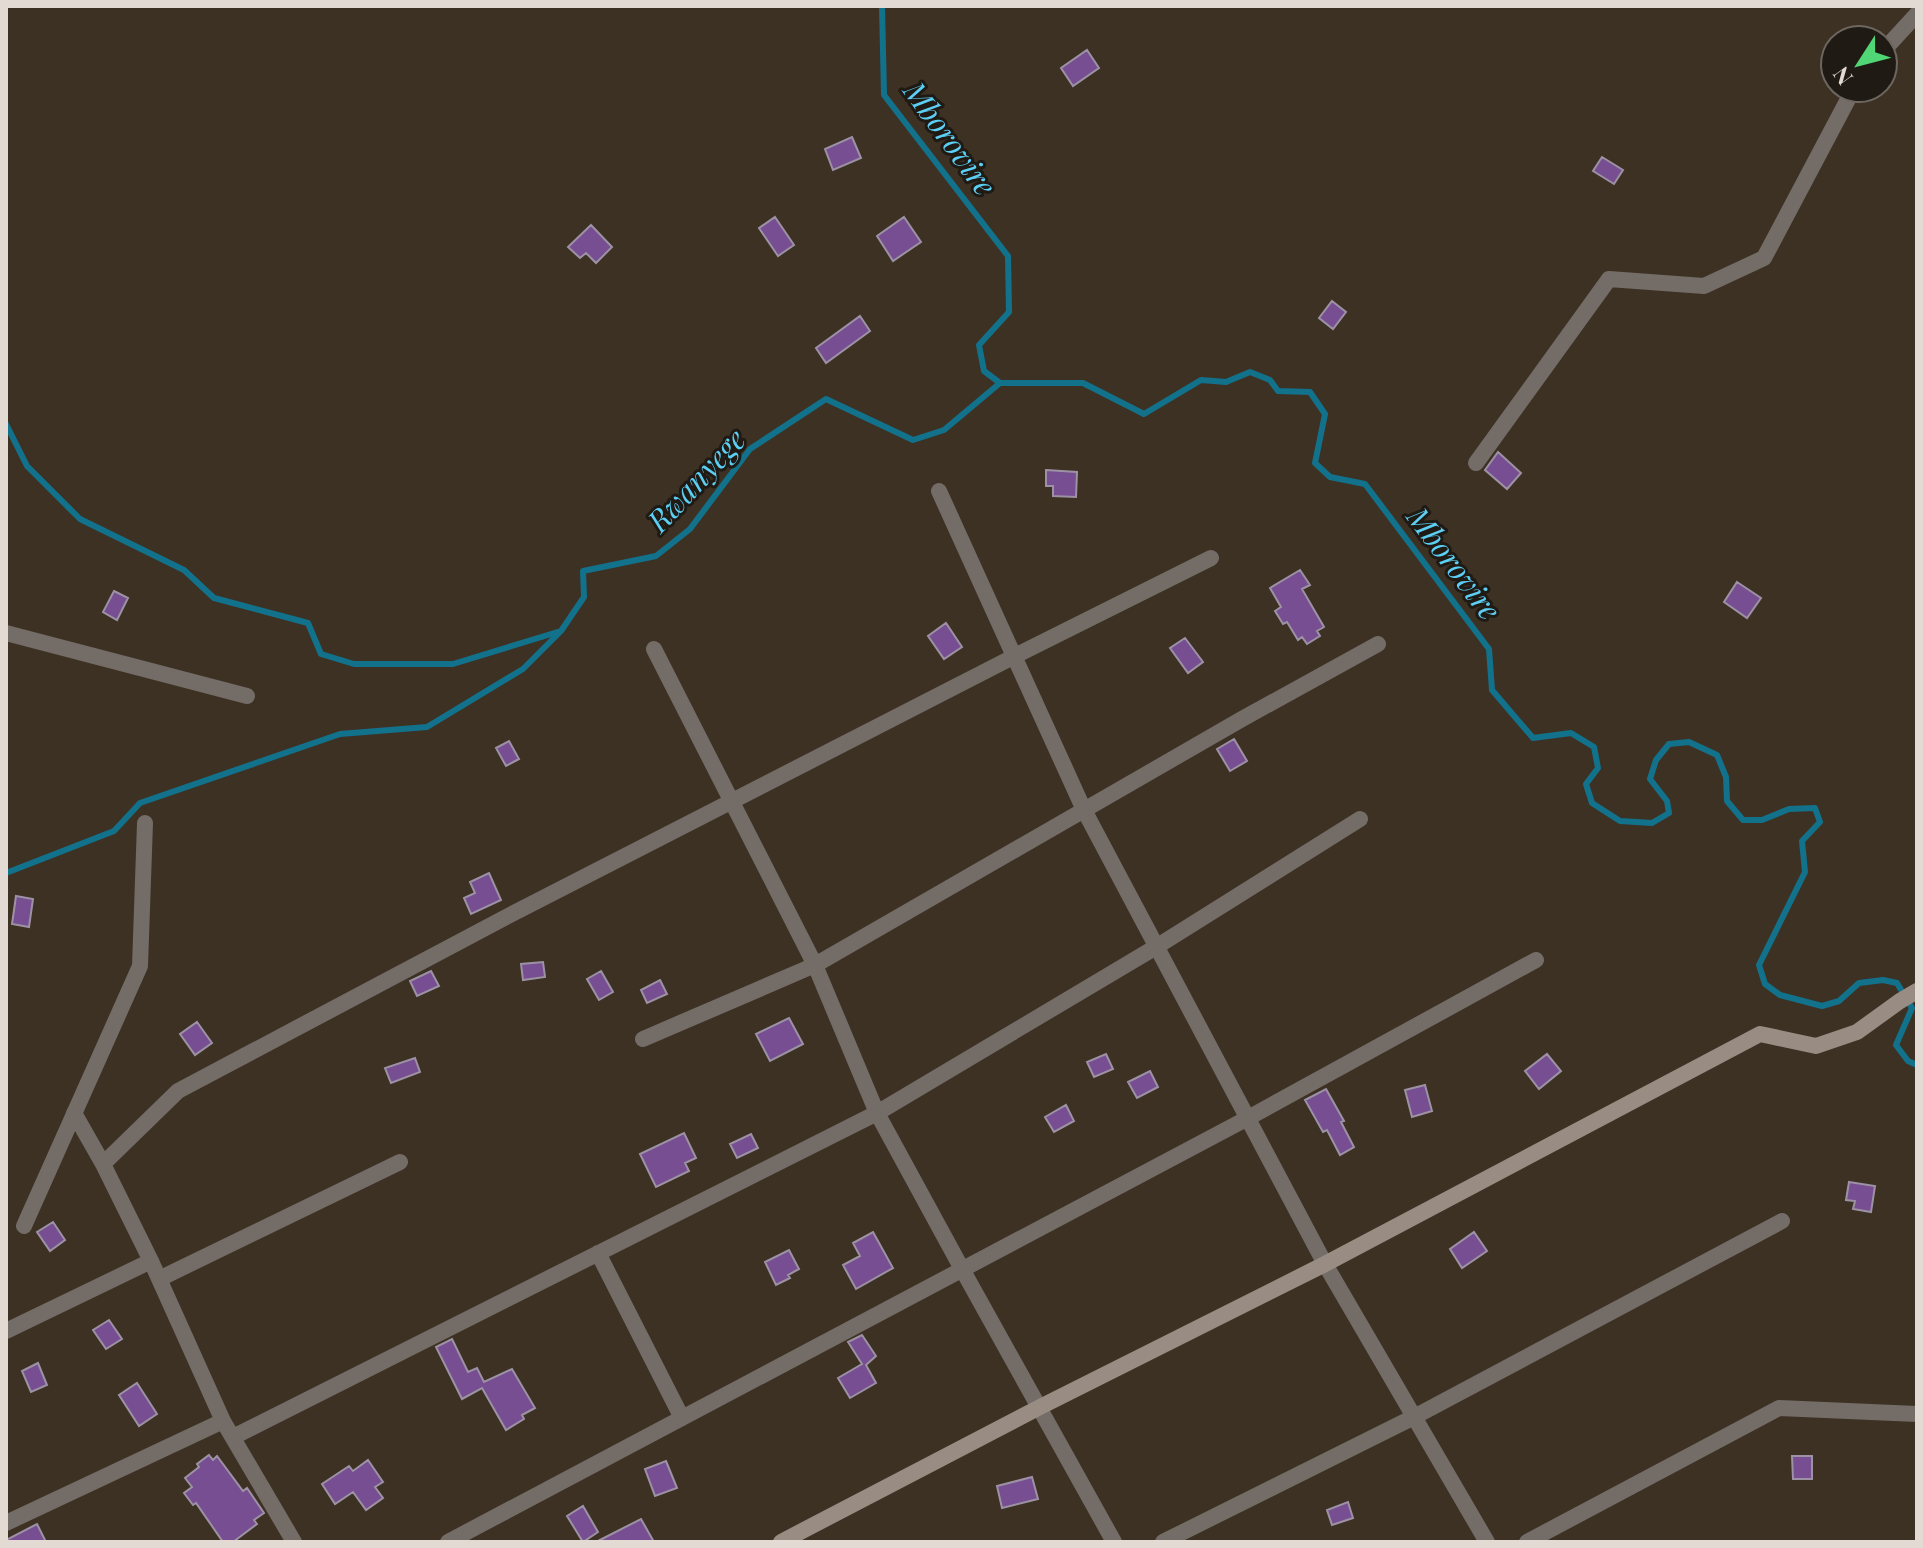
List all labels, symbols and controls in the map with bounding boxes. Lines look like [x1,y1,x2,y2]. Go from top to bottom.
north arrow [1819,24,1899,104]
text: N [1825,61,1859,92]
water label: Mborovire [894,71,1006,203]
water label: Rwanyege [637,419,754,541]
water label: Mborovire [1398,496,1510,628]

